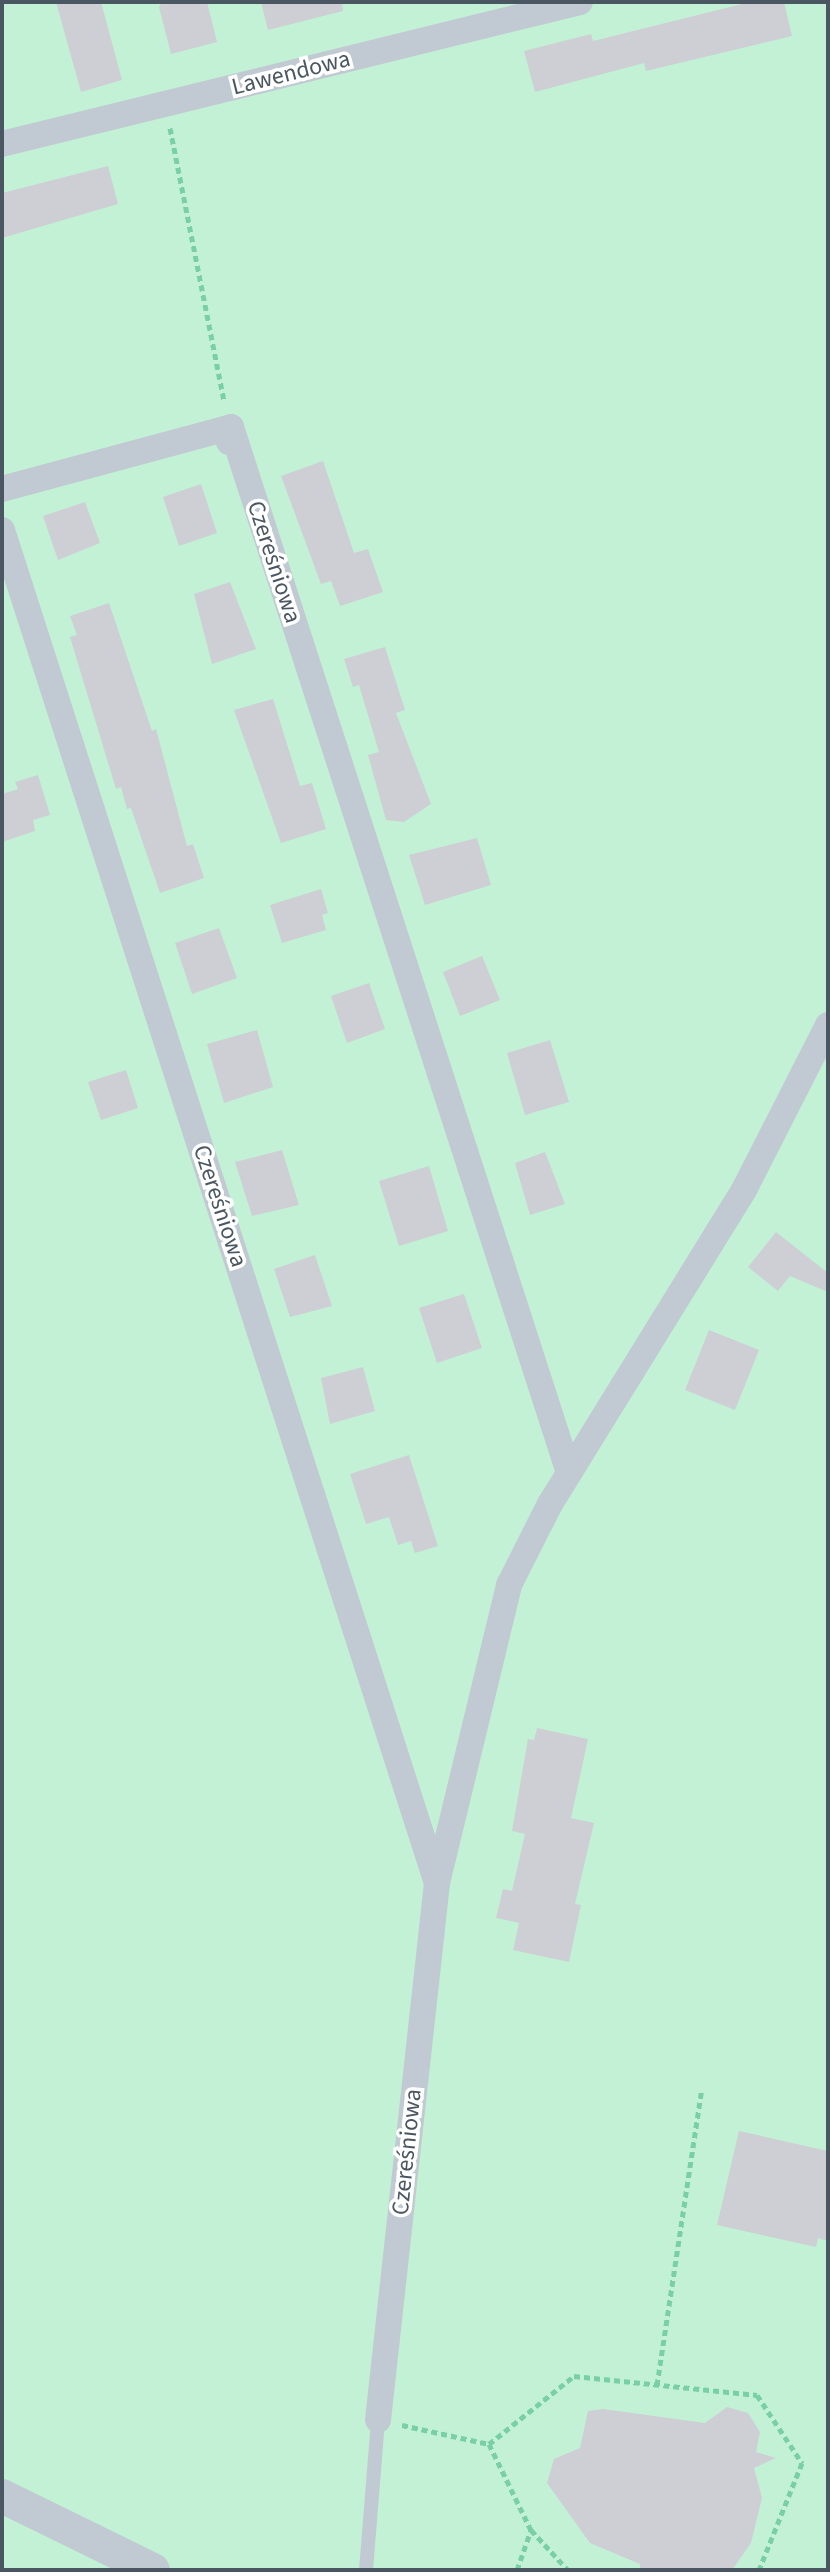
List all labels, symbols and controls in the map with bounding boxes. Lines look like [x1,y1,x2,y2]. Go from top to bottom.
street label: Lawendowa [229,44,353,102]
street label: Czereśniowa [241,497,307,627]
street label: Czereśniowa [187,1141,253,1271]
street label: Czereśniowa [386,2088,428,2216]

